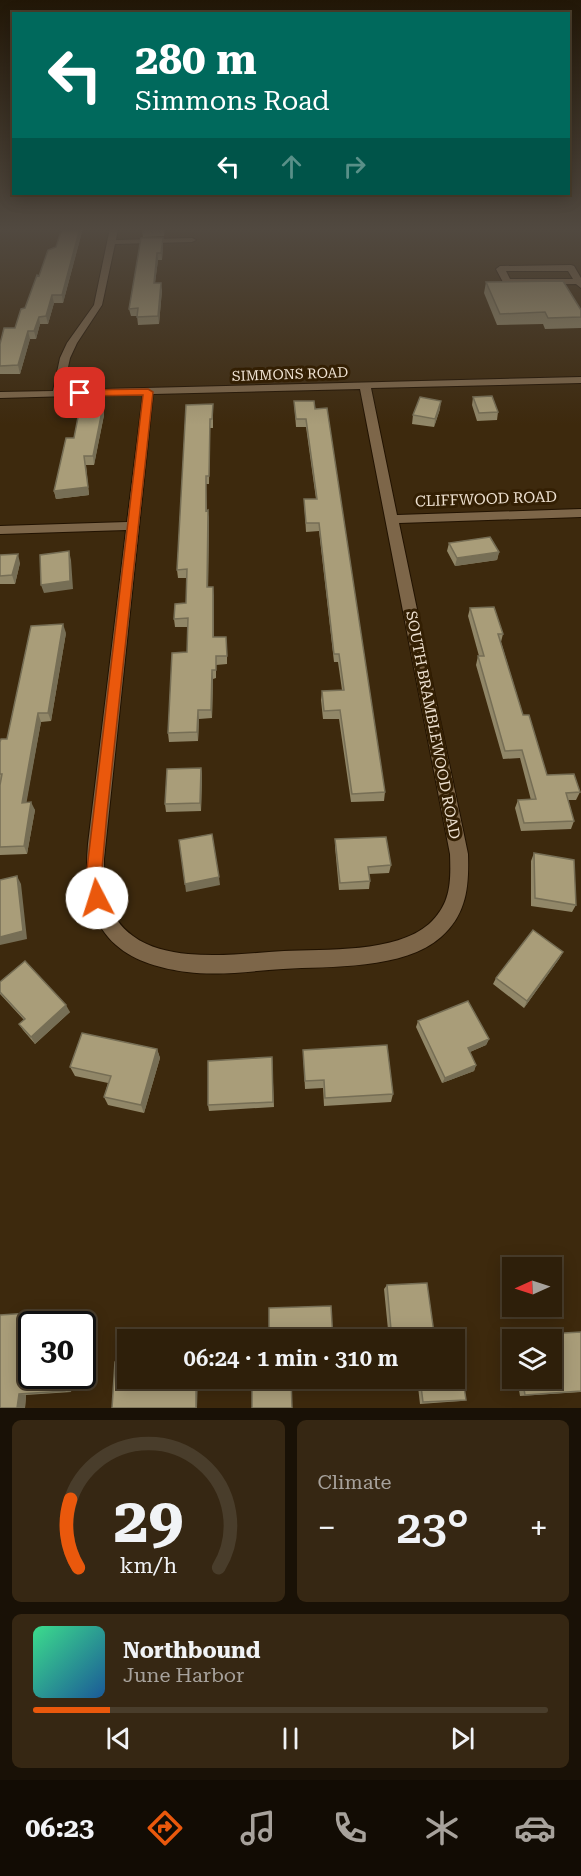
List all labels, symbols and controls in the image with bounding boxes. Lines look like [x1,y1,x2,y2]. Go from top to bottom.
text: 280 m [135,35,257,84]
icon: left [36,36,114,114]
text: Simmons Road [135,85,330,117]
icon: left [212,150,245,183]
icon: ahead [275,150,308,183]
icon: right [338,150,371,183]
street label: SIMMONS ROAD [232,364,349,384]
pin [54,367,105,418]
icon: arrive [63,376,96,409]
street label: CLIFFWOOD ROAD [415,488,557,510]
street label: SOUTH BRAMBLEWOOD ROAD [402,609,464,841]
position arrow [65,866,129,930]
north arrow [502,1257,562,1317]
map controls [502,1257,562,1389]
speed limit sign: 30 [18,1311,96,1389]
button: layers [502,1329,562,1389]
text: 06:24 · 1 min · 310 m [184,1346,398,1371]
text: Climate [318,1470,392,1494]
text: 29 [113,1484,183,1557]
text: 23° [396,1501,469,1554]
text: − [318,1508,336,1547]
text: + [530,1508,548,1547]
text: km/h [120,1553,177,1578]
text: Northbound [123,1638,261,1663]
text: June Harbor [123,1663,244,1687]
icon: previous [102,1722,135,1755]
icon: pause [274,1722,307,1755]
icon: next [446,1722,479,1755]
icon: directions [144,1807,186,1849]
icon: music [237,1807,279,1849]
icon: phone [329,1807,371,1849]
icon: climate [421,1807,463,1849]
icon: car [514,1807,556,1849]
text: 06:23 [25,1812,94,1844]

